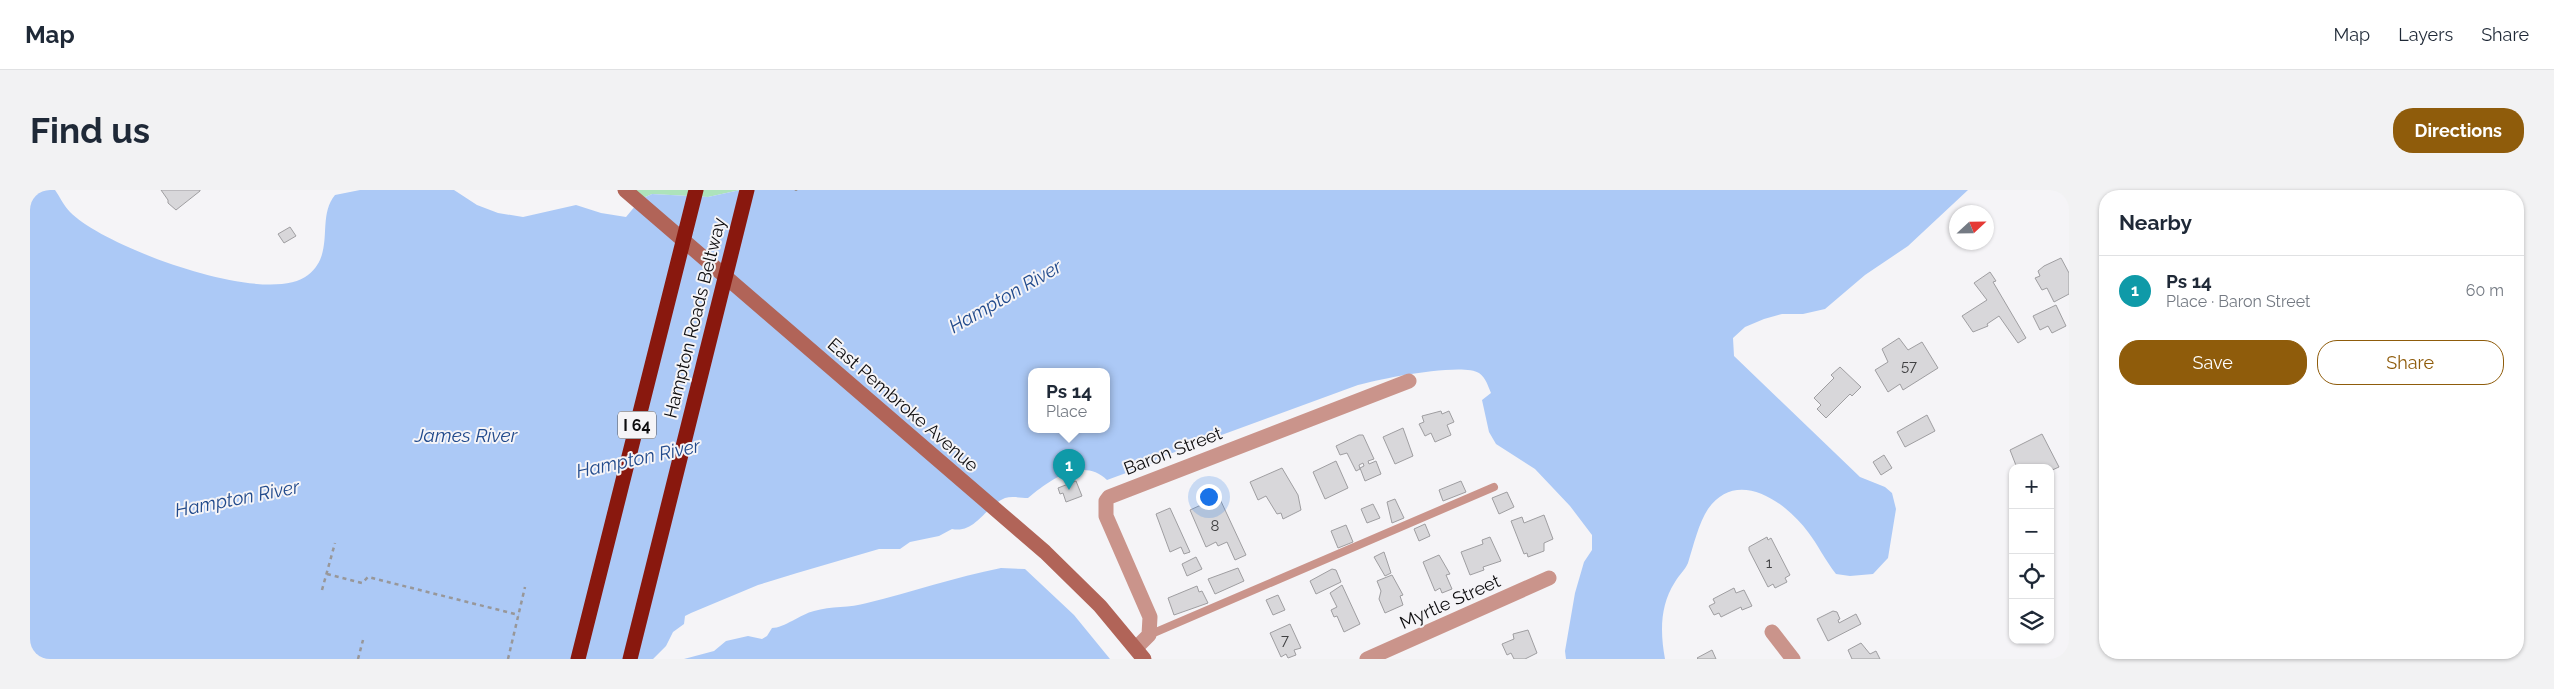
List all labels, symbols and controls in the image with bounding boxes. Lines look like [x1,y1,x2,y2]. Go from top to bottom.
text: Map [25,20,75,49]
text: Map [2334,24,2370,45]
text: Layers [2398,24,2453,45]
text: Share [2481,24,2529,45]
button: Directions [2393,108,2524,153]
text: Find us [30,110,150,151]
north arrow [1949,205,1994,250]
text: Nearby [2119,210,2192,235]
street label: Hampton Roads Beltway [659,215,730,420]
water label: Hampton River [945,254,1066,337]
text: Ps 14 [2166,270,2212,292]
text: 1 [2131,281,2139,300]
text: 60 m [2466,281,2504,300]
text: Place · Baron Street [2166,292,2310,311]
street label: East Pembroke Avenue [824,333,983,476]
button: Save [2119,340,2307,385]
button: Share [2317,340,2504,385]
house number: 57 [1901,357,1917,375]
popup [1028,368,1110,433]
text: Ps 14 [1046,380,1092,402]
text: Place [1046,402,1087,421]
road number: I 64 [618,412,656,438]
street label: Baron Street [1121,422,1225,479]
water label: James River [414,424,519,446]
water label: Hampton River [574,434,704,482]
pin: 1 [1053,449,1085,490]
map controls [2009,464,2054,644]
button: + [2009,464,2054,509]
water label: Hampton River [173,475,303,521]
your location [1196,484,1222,510]
button: − [2009,509,2054,554]
house number: 8 [1211,517,1220,535]
house number: 1 [1766,554,1773,572]
button: locate [2009,554,2054,599]
street label: Myrtle Street [1396,570,1503,633]
button: layers [2009,599,2054,644]
house number: 7 [1281,631,1289,649]

